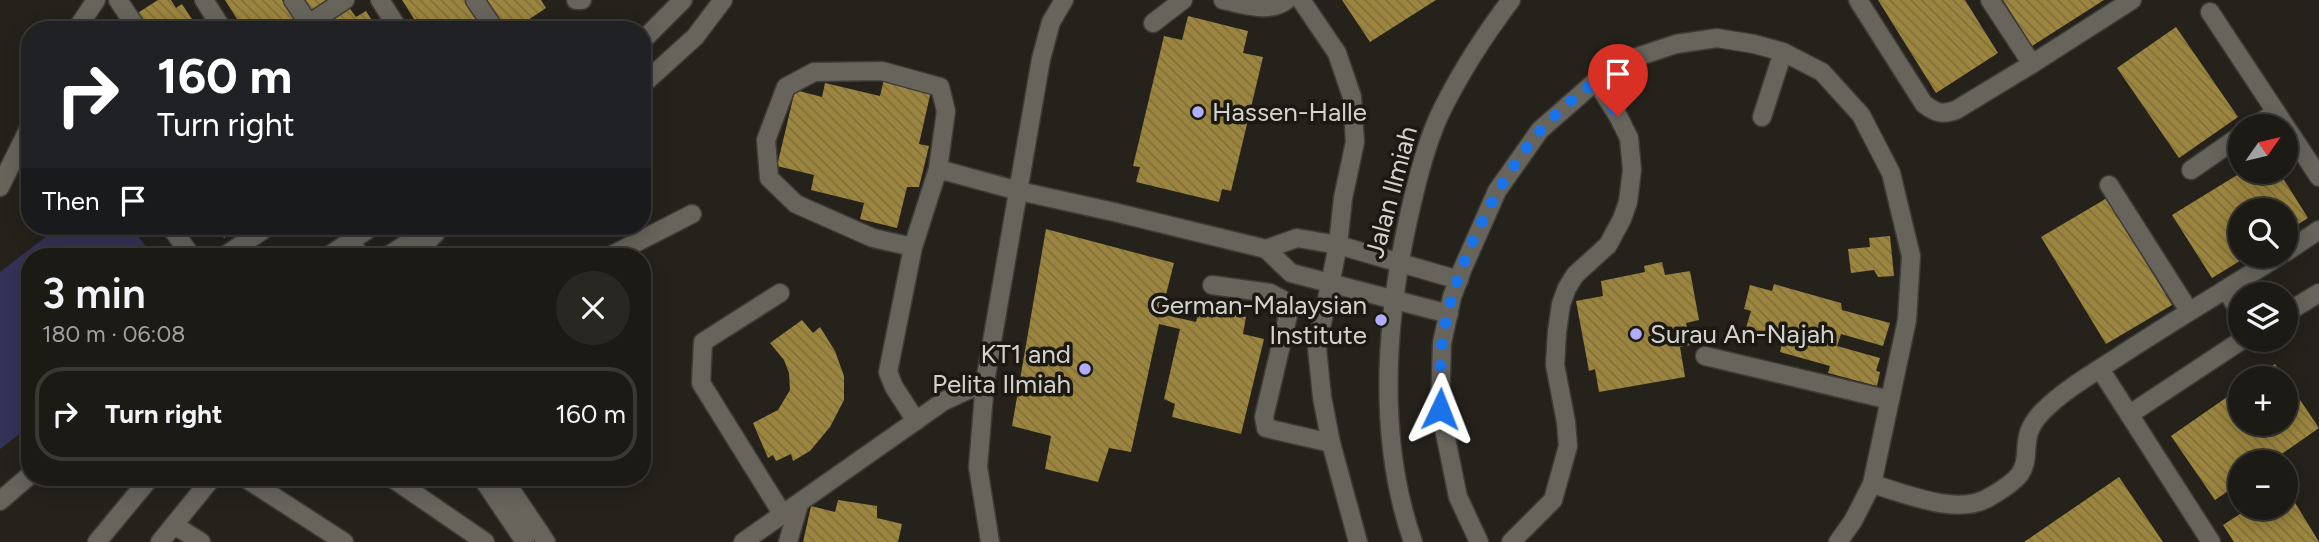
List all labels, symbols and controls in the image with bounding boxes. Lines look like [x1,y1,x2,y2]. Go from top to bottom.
pin [1588,44,1648,116]
text: 160 m [157,46,292,105]
icon: right [42,49,133,140]
icon: arrive [1599,55,1637,93]
place label: Hassen-Halle [1212,96,1367,128]
marker: Hassen-Halle [1190,104,1206,120]
text: Turn right [157,106,295,144]
north arrow [2228,114,2298,184]
map controls [2228,114,2298,520]
street label: Jalan Ilmiah [1358,123,1424,261]
icon: arrive [114,182,152,220]
text: Then [42,185,100,217]
button: search [2228,198,2298,268]
text: 3 min [42,268,146,319]
button: close [556,271,630,345]
button: layers [2228,282,2298,352]
place label: German-Malaysian Institute [1150,289,1367,351]
marker: German-Malaysian Institute [1373,312,1389,328]
place label: Surau An-Najah [1650,318,1835,350]
text: 180 m · 06:08 [42,320,185,348]
marker: Surau An-Najah [1628,326,1644,342]
place label: KT1 and Pelita Ilmiah [932,338,1071,400]
marker: KT1 and Pelita Ilmiah [1077,361,1093,377]
button: + [2228,366,2298,436]
position arrow [1403,372,1477,446]
icon: right [46,395,84,433]
text: Turn right [105,398,222,430]
text: 160 m [555,398,626,430]
button: − [2228,450,2298,520]

